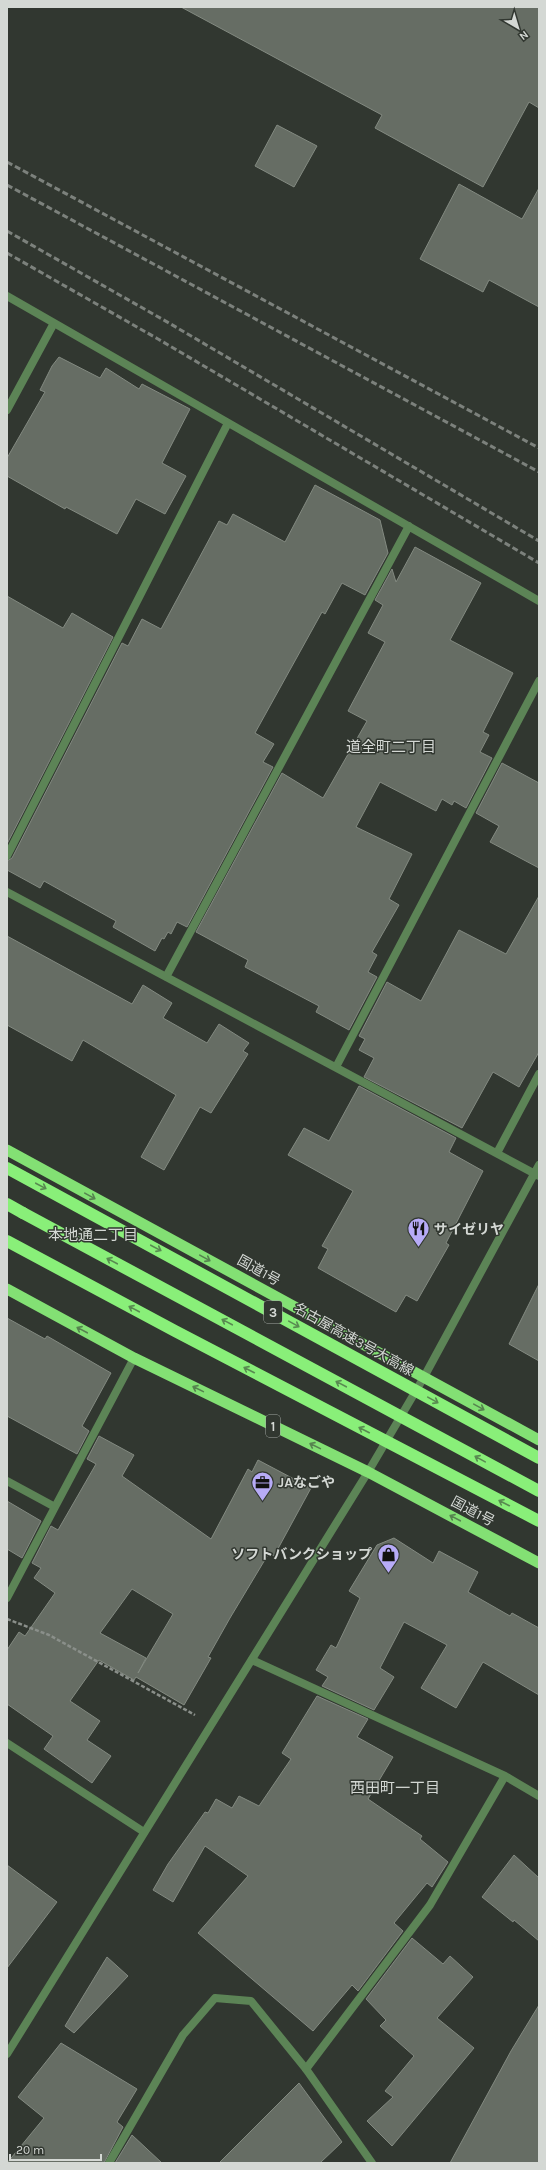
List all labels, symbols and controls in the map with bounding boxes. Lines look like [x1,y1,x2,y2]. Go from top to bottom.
north arrow [498,8,538,48]
text: N [517,28,531,43]
district label: 道全町二丁目 [346,738,436,756]
one-way arrow [35,1183,47,1191]
one-way arrow [84,1192,96,1200]
restaurant icon: サイゼリヤ [406,1216,432,1249]
place label: サイゼリヤ [434,1221,504,1238]
district label: 本地通二丁目 [48,1226,138,1244]
one-way arrow [150,1245,162,1252]
street label: 国道1号 [234,1252,283,1289]
one-way arrow [199,1254,211,1262]
one-way arrow [106,1256,118,1264]
street label: 名古屋高速3号大高線 [291,1299,417,1379]
road number: 3 [264,1301,282,1323]
one-way arrow [128,1305,140,1313]
one-way arrow [221,1318,233,1325]
one-way arrow [288,1320,300,1328]
one-way arrow [76,1326,88,1333]
one-way arrow [243,1366,255,1373]
one-way arrow [335,1379,347,1387]
one-way arrow [192,1385,204,1392]
one-way arrow [427,1396,439,1404]
one-way arrow [473,1404,485,1411]
road number: 1 [266,1415,280,1437]
one-way arrow [358,1426,370,1433]
one-way arrow [309,1442,321,1449]
one-way arrow [474,1454,486,1462]
office icon: JAなごや [249,1469,275,1502]
place label: JAなごや [278,1474,335,1491]
street label: 国道1号 [448,1493,497,1530]
one-way arrow [499,1499,511,1506]
one-way arrow [449,1514,461,1522]
shop icon: ソフトバンクショップ [375,1541,401,1574]
place label: ソフトバンクショップ [231,1546,372,1563]
district label: 西田町一丁目 [350,1779,440,1797]
scale bar [10,2136,101,2162]
text: 20 m [16,2143,44,2157]

